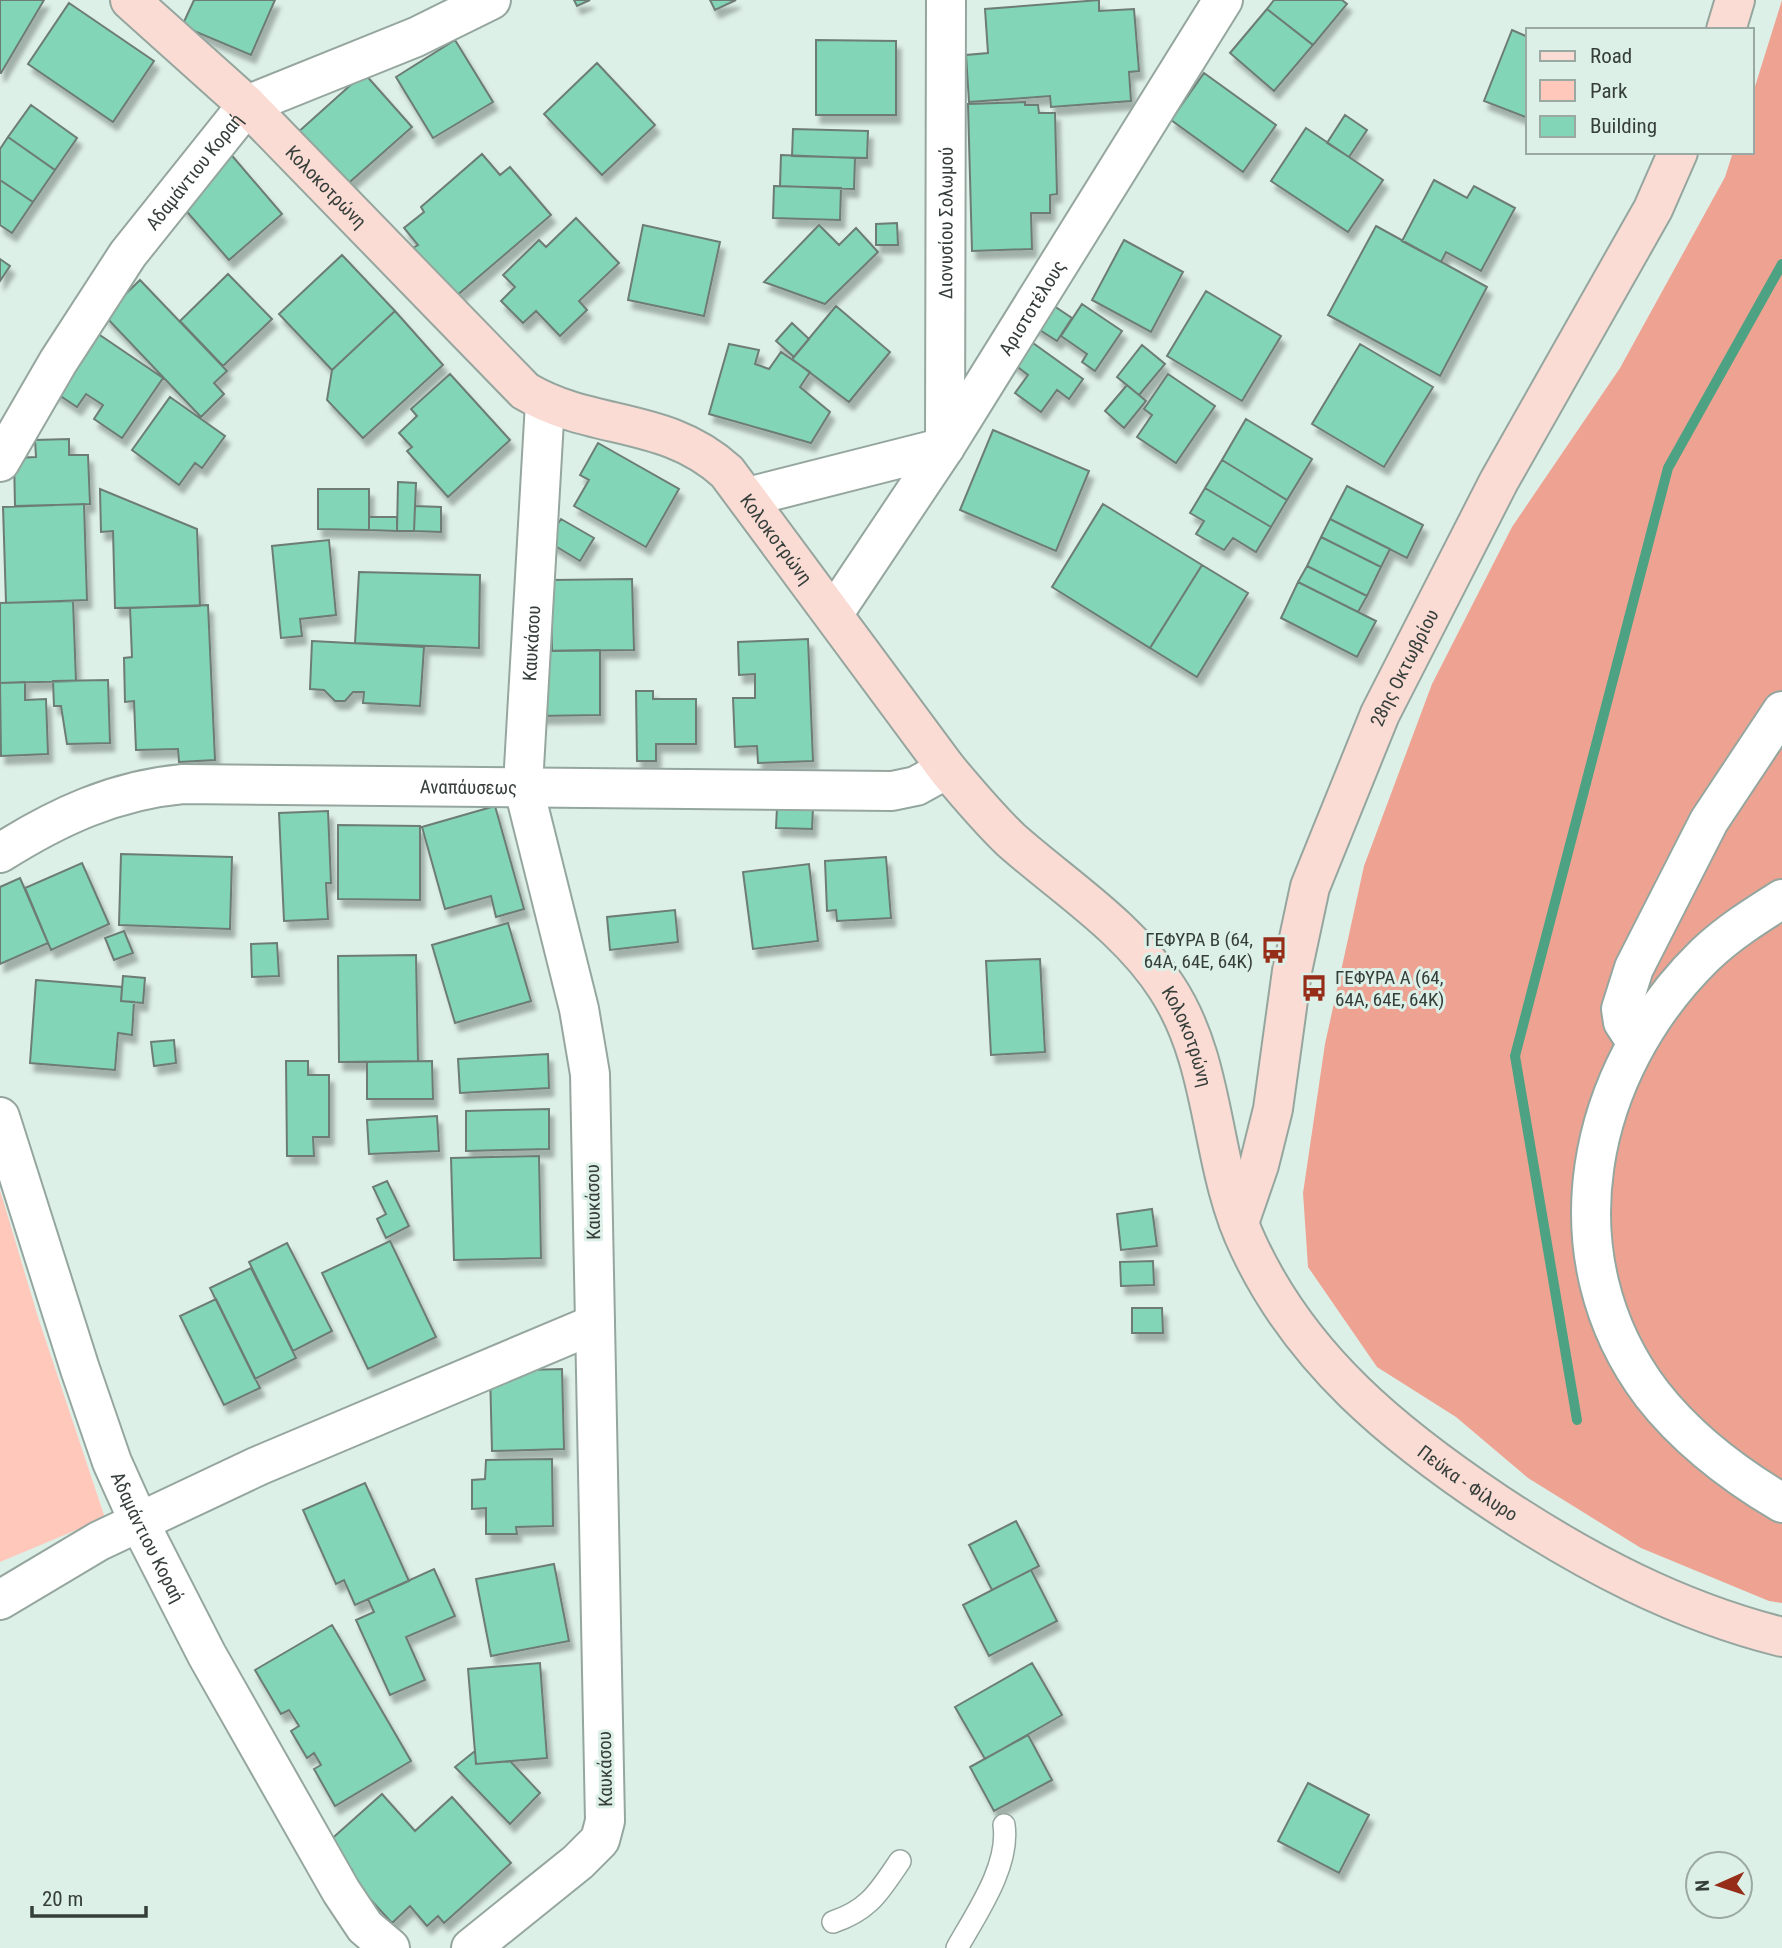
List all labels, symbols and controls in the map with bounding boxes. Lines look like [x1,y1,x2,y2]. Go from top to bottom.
legend [1526,28,1754,154]
text: Road [1590,44,1632,68]
text: Park [1590,79,1628,103]
street label: Αδαμάντιου Κοραή [140,109,247,234]
text: Building [1590,114,1657,138]
street label: Κολοκοτρώνη [281,140,372,233]
street label: Διονυσίου Σολωμού [934,147,957,299]
street label: Αριστοτέλους [993,255,1070,359]
street label: Κολοκοτρώνη [736,489,817,588]
street label: Καυκάσου [518,605,545,682]
street label: 28ης Οκτωβρίου [1365,605,1443,730]
street label: Αναπάυσεως [420,775,517,799]
place label: ΓΕΦΥΡΑ B (64, 64Α, 64Ε, 64Κ) [1144,928,1253,973]
bus stop icon: ΓΕΦΥΡΑ B (64, 64Α, 64Ε, 64Κ) [1259,935,1289,965]
place label: ΓΕΦΥΡΑ A (64, 64Α, 64Ε, 64Κ) [1335,966,1444,1011]
bus stop icon: ΓΕΦΥΡΑ A (64, 64Α, 64Ε, 64Κ) [1299,973,1329,1003]
street label: Κολοκοτρώνη [1157,982,1217,1089]
street label: Καυκάσου [581,1164,605,1240]
street label: Πεύκα - Φίλυρο [1413,1440,1522,1526]
street label: Αδαμάντιου Κοραή [106,1468,190,1606]
street label: Καυκάσου [593,1731,617,1807]
north arrow [1684,1850,1754,1920]
scale bar [32,1874,145,1918]
text: N [1691,1879,1714,1892]
text: 20 m [42,1887,83,1911]

